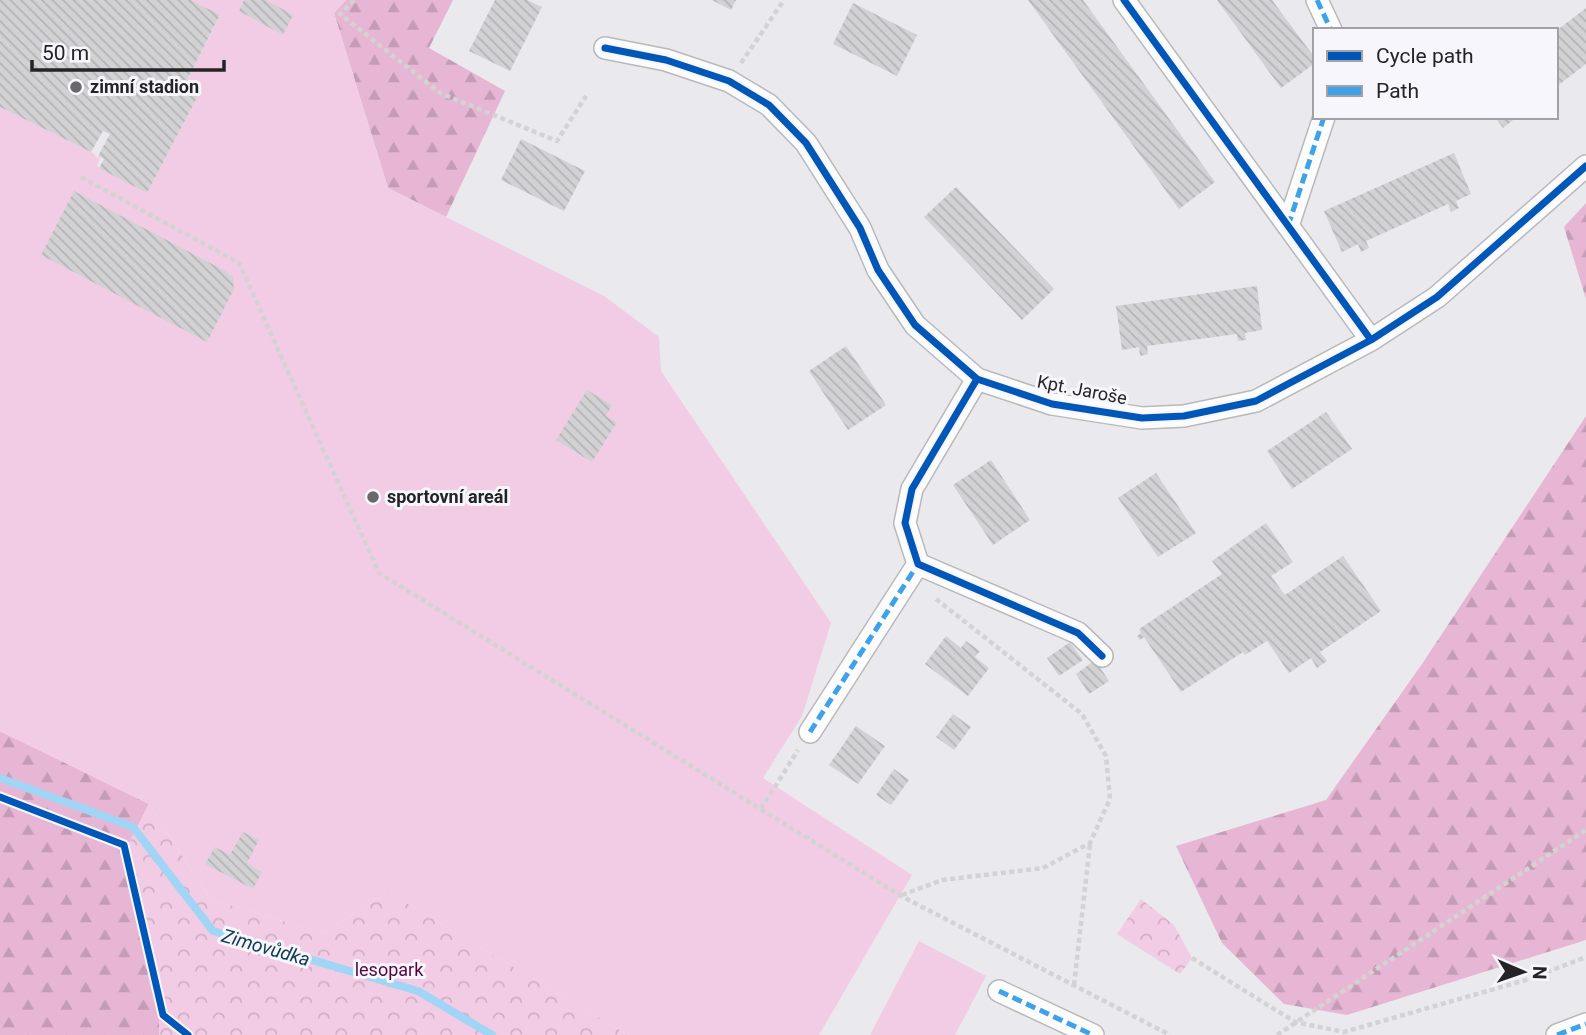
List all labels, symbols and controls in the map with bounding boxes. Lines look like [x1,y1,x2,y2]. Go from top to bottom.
scale bar [32,28,224,72]
legend [1313,28,1558,119]
text: 50 m [42,41,89,65]
text: Cycle path [1376,44,1474,68]
place label: zimní stadion [90,76,199,97]
marker: zimní stadion [68,79,84,95]
text: Path [1376,79,1419,103]
street label: Kpt. Jaroše [1035,371,1129,409]
place label: sportovní areál [387,486,508,507]
marker: sportovní areál [365,489,381,505]
water label: Zimovůdka [218,924,313,971]
north arrow [1488,937,1558,1007]
park label: lesopark [355,959,424,980]
text: N [1528,965,1551,980]

